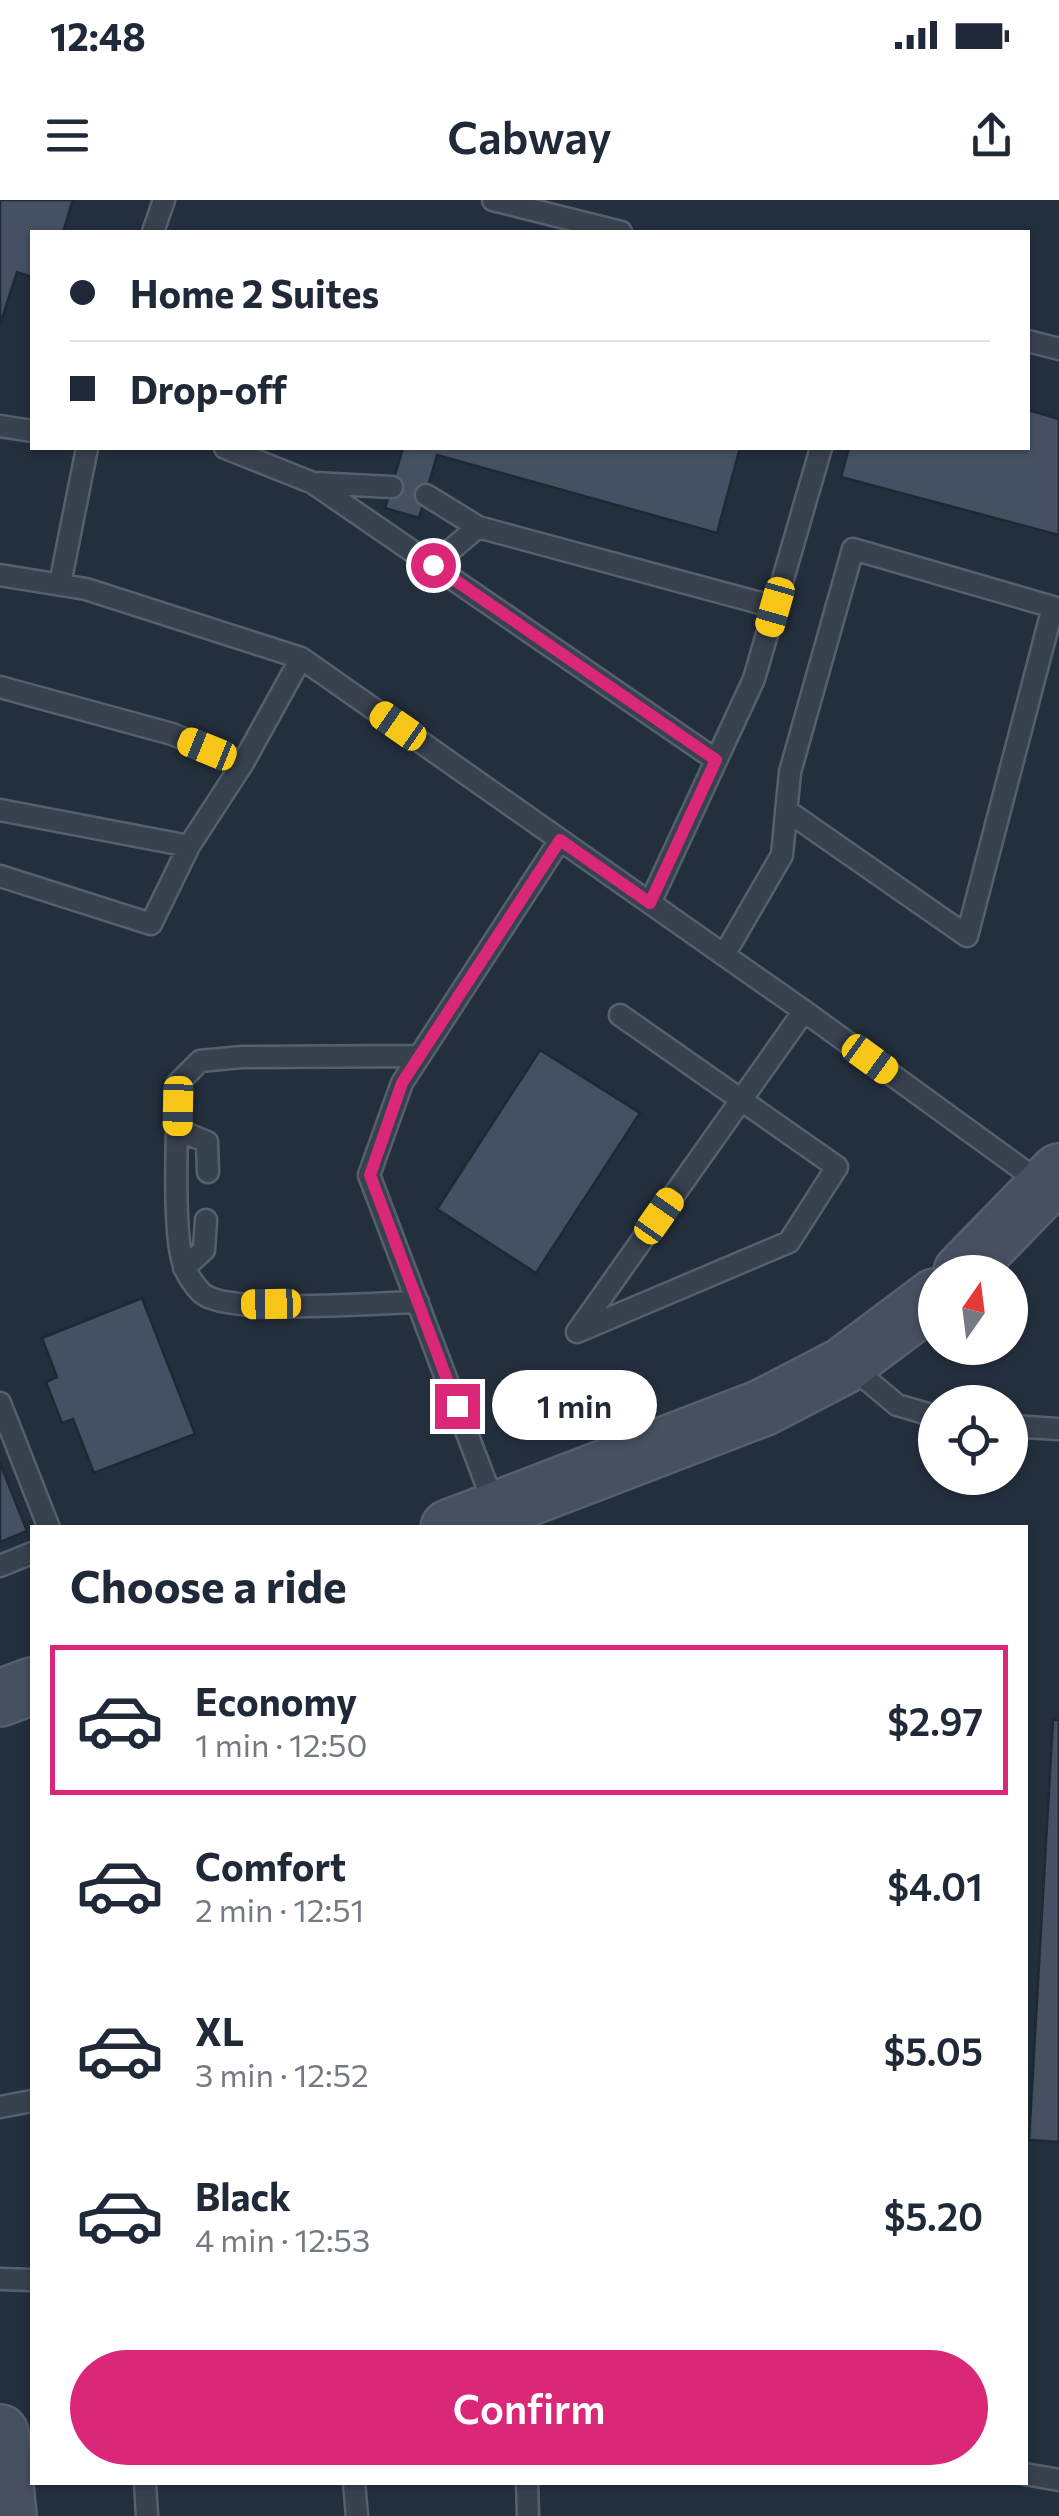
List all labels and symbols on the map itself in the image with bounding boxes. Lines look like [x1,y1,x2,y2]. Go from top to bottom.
route start [411,543,456,588]
car [752,574,798,640]
car [365,697,431,755]
car [174,724,240,774]
car [837,1029,903,1089]
car [162,1076,194,1136]
car [630,1183,688,1249]
north arrow [918,1255,1028,1365]
car [241,1288,301,1320]
callout: 1 min [492,1371,657,1441]
route end [435,1384,480,1429]

